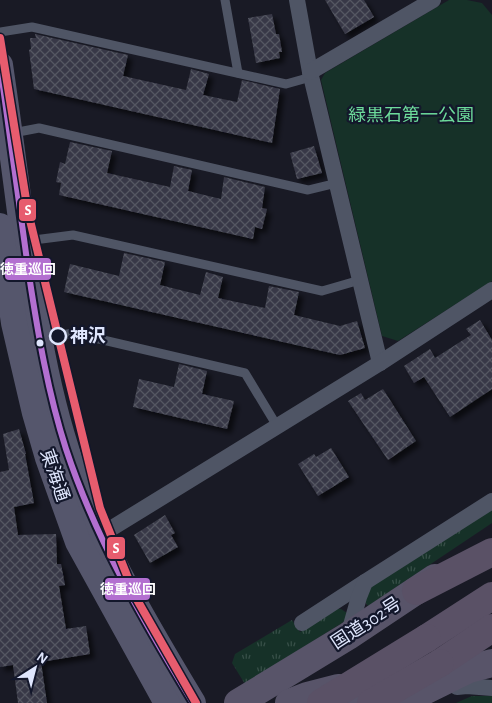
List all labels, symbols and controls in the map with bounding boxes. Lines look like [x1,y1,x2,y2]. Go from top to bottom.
park label: 緑黒石第一公園 [348,105,474,125]
line badge: S [18,198,37,222]
text: S [25,204,32,218]
line badge: 徳重巡回 [4,257,52,281]
text: 徳重巡回 [0,262,56,277]
place label: 神沢 [70,326,106,346]
marker: 神沢 [49,327,67,345]
unlabelled marker [35,338,45,348]
street label: 東海通 [37,446,73,504]
line badge: S [106,536,126,560]
text: S [113,542,120,556]
line badge: 徳重巡回 [104,577,151,601]
text: 徳重巡回 [100,582,156,597]
street label: 国道302号 [327,593,405,653]
north arrow [10,643,60,693]
text: N [34,650,50,667]

